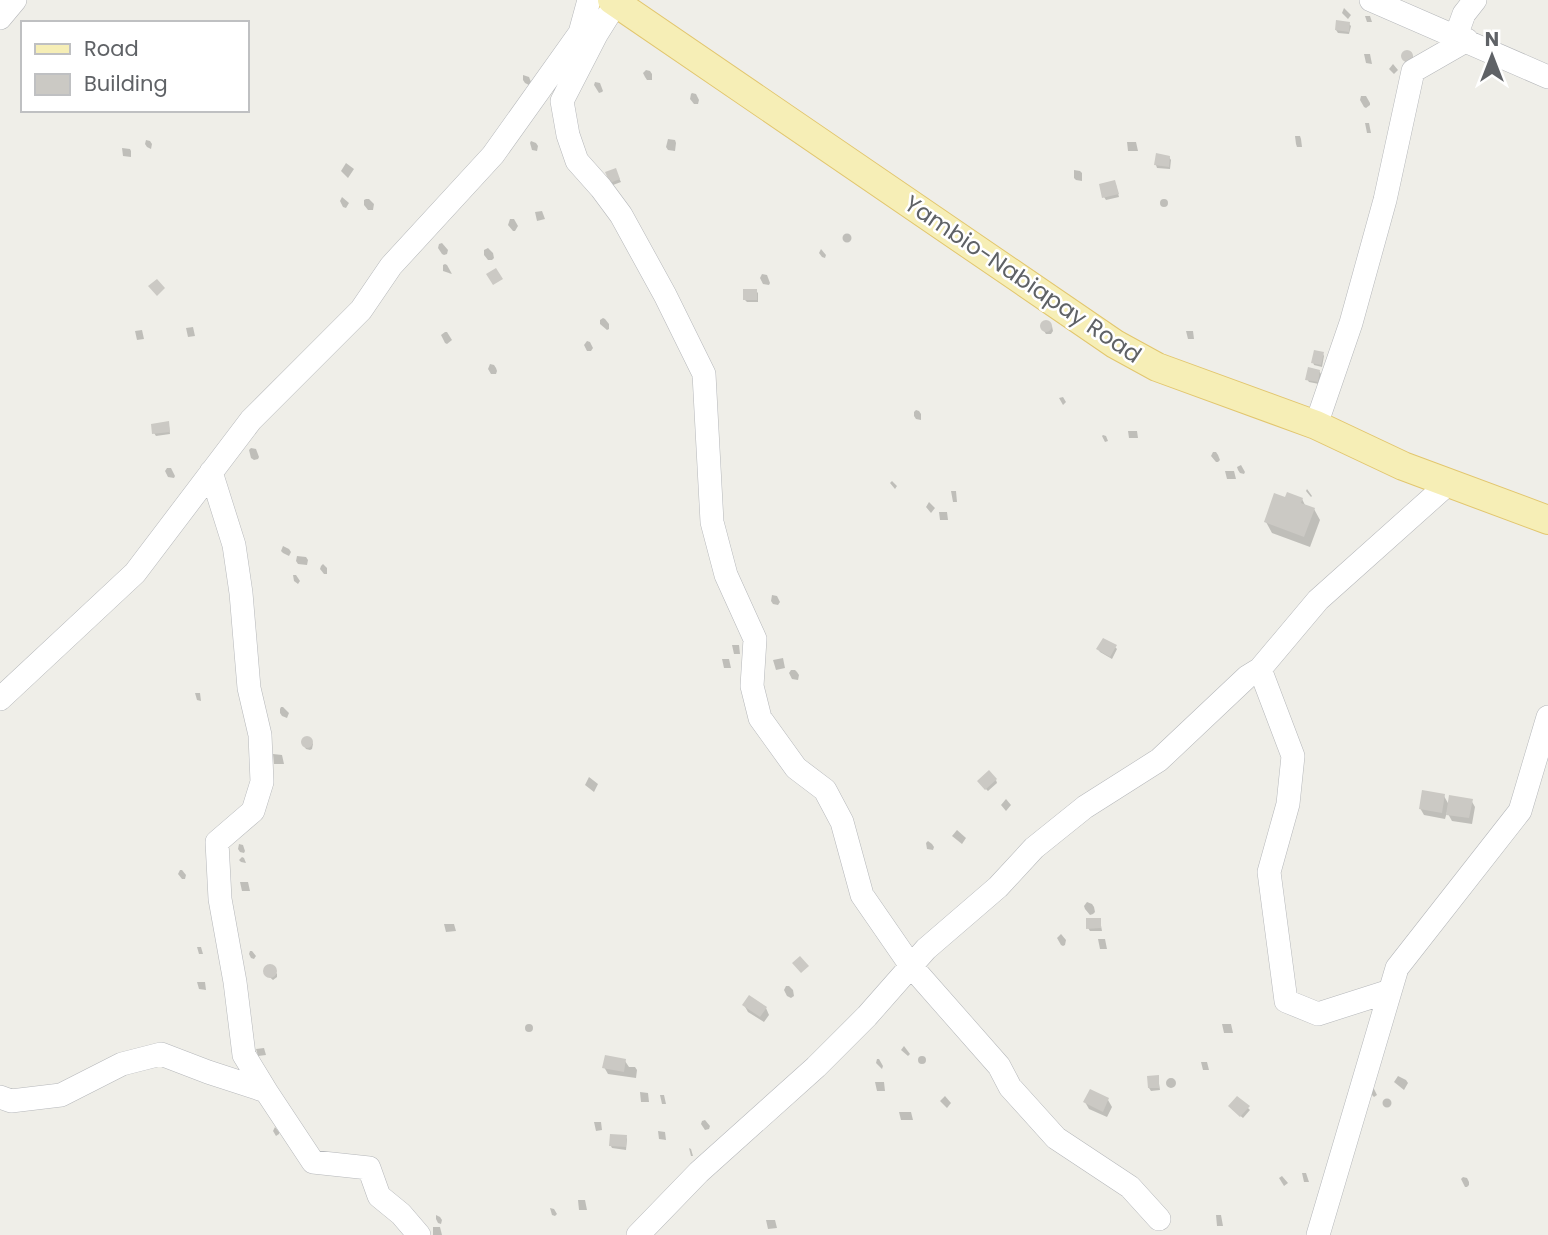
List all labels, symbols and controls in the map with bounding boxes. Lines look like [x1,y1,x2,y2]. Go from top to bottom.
legend [21,21,248,112]
north arrow [1457,21,1527,91]
text: N [1485,26,1499,53]
text: Road [84,34,139,63]
text: Building [84,69,168,98]
street label: Yambio-Nabiapay Road [898,188,1148,370]

